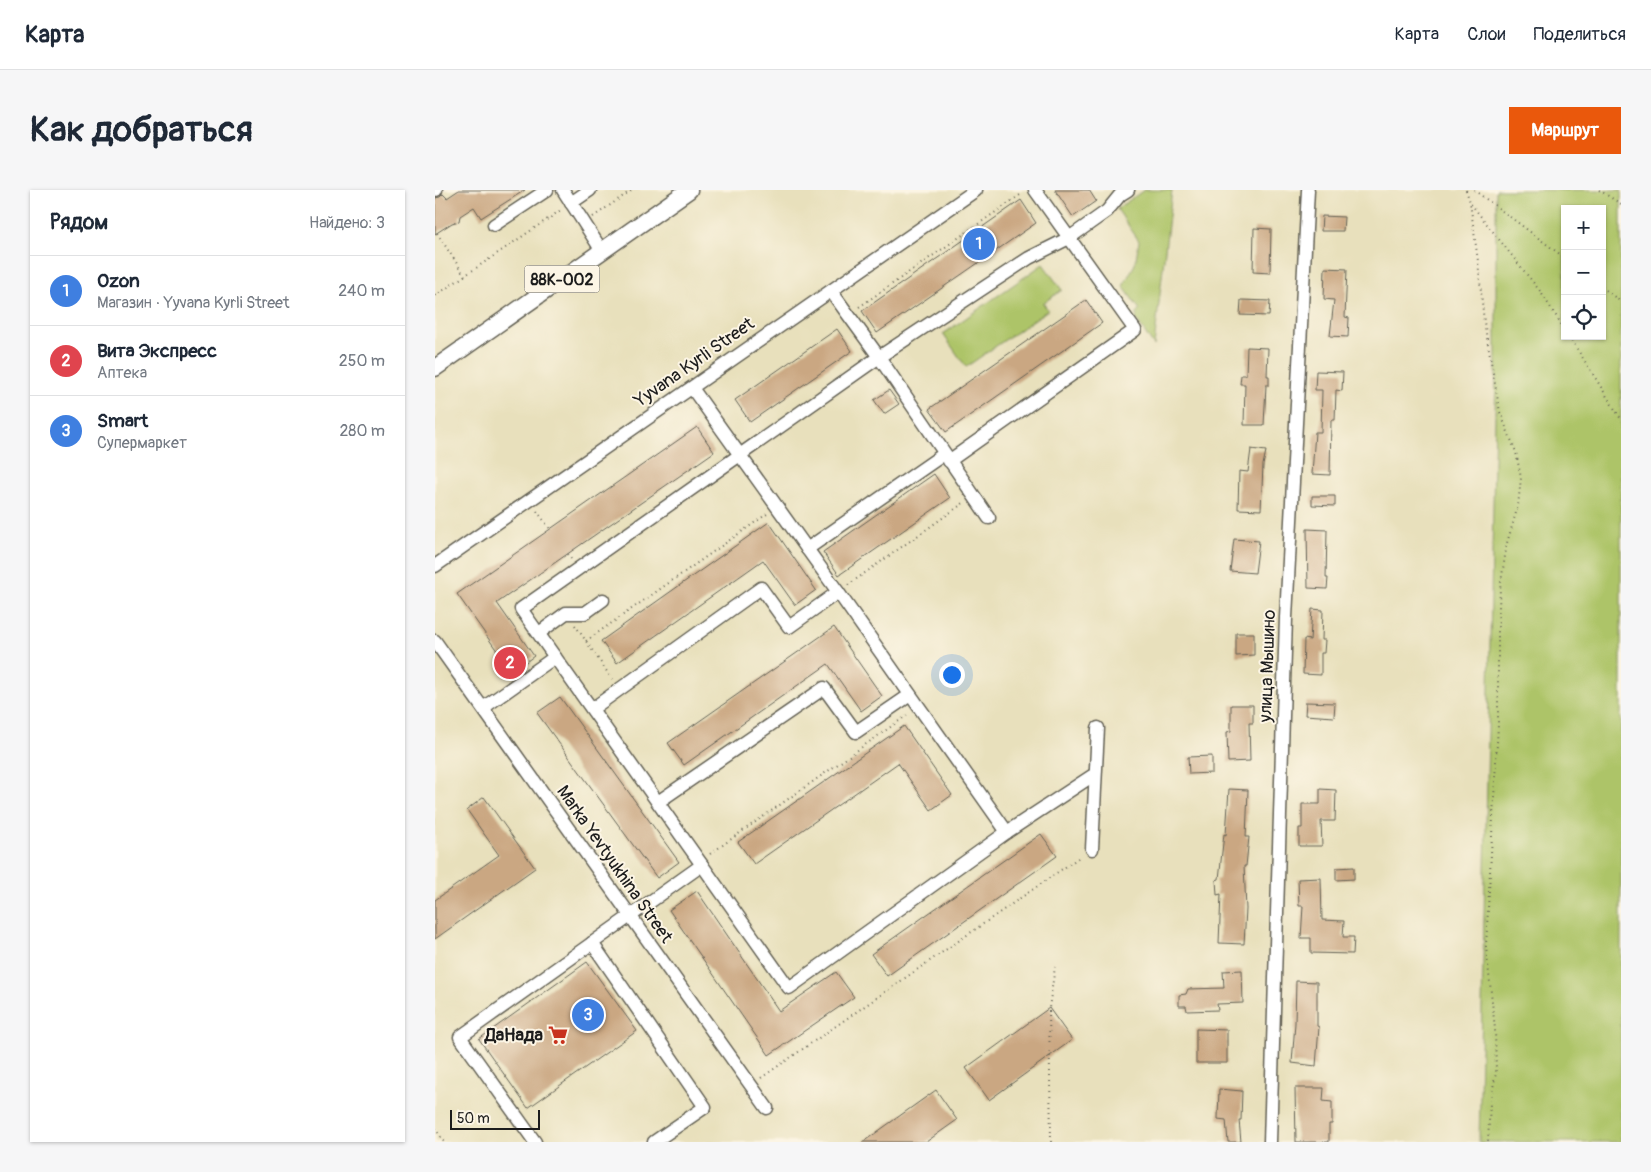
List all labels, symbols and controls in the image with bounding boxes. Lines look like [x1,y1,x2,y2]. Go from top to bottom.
text: Карта [25,20,84,49]
text: Карта [1395,23,1439,46]
text: Слои [1467,23,1505,46]
text: Поделиться [1533,23,1626,46]
button: Маршрут [1509,107,1621,154]
text: Как добраться [30,108,253,152]
map controls [1561,205,1606,340]
button: + [1561,205,1606,250]
text: Рядом [50,209,108,236]
text: Найдено: 3 [309,213,385,233]
pin: 1 [963,225,995,263]
button: − [1561,250,1606,295]
road number: 88К-002 [525,266,599,292]
text: Ozon [97,269,140,293]
text: 1 [63,281,69,301]
text: 240 m [338,281,385,301]
text: Магазин · Yyvana Kyrli Street [97,293,289,313]
button: locate [1561,295,1606,340]
street label: Yyvana Kyrli Street [629,312,759,413]
text: Вита Экспресс [97,339,217,363]
text: 2 [62,351,70,371]
text: 250 m [339,351,385,371]
text: Аптека [97,363,147,383]
text: Smart [97,409,148,433]
text: 3 [62,421,70,441]
text: 280 m [339,421,385,441]
text: Супермаркет [97,433,187,453]
street label: улица Мышино [1254,609,1281,724]
pin: 2 [494,644,526,682]
your location [939,662,965,688]
street label: Marka Yevtyukhina Street [551,781,678,948]
pin: 3 [572,996,604,1034]
place label: ДаНада [484,1024,544,1047]
supermarket icon: ДаНада [547,1024,569,1046]
scale bar [450,1107,540,1130]
text: 50 m [457,1110,490,1127]

